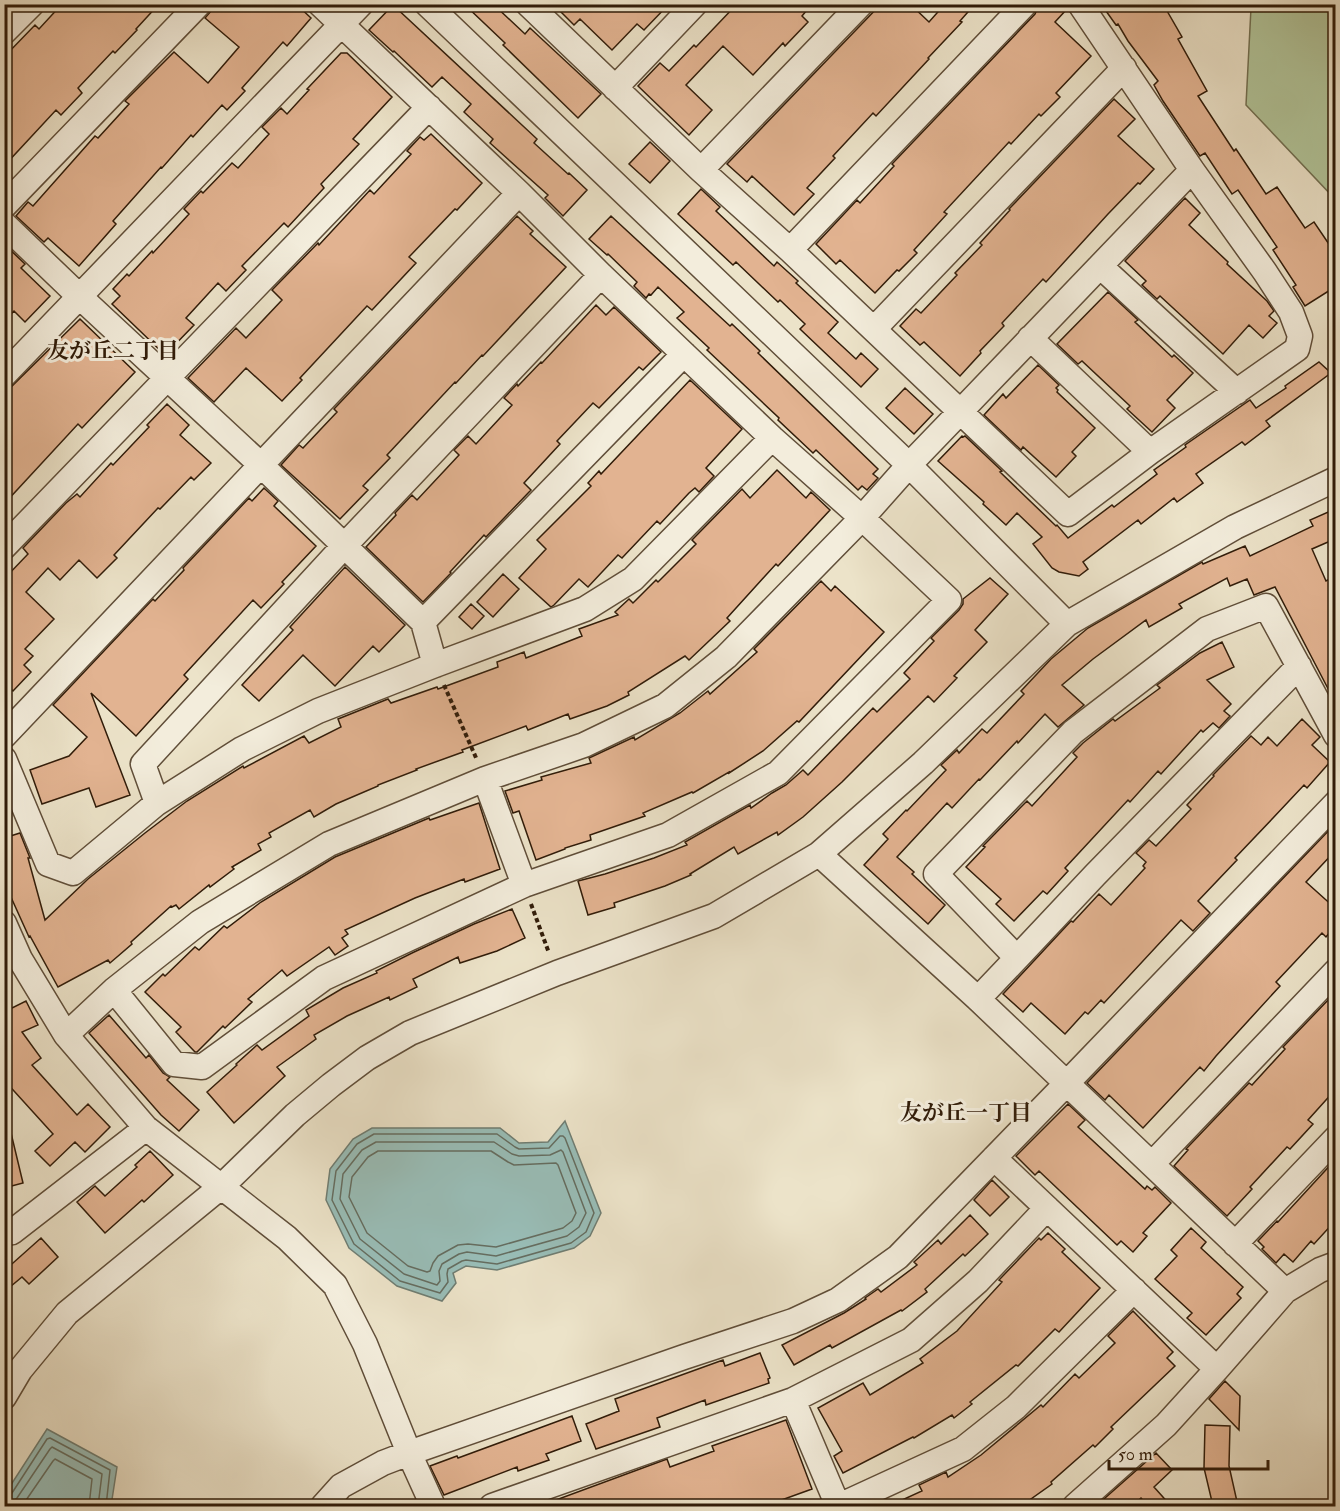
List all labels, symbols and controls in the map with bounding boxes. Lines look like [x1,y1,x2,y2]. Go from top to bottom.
district label: 友が丘二丁目 [47,337,179,365]
district label: 友が丘一丁目 [900,1099,1032,1127]
scale bar [1109,1433,1268,1471]
text: 50 m [1118,1443,1153,1466]

